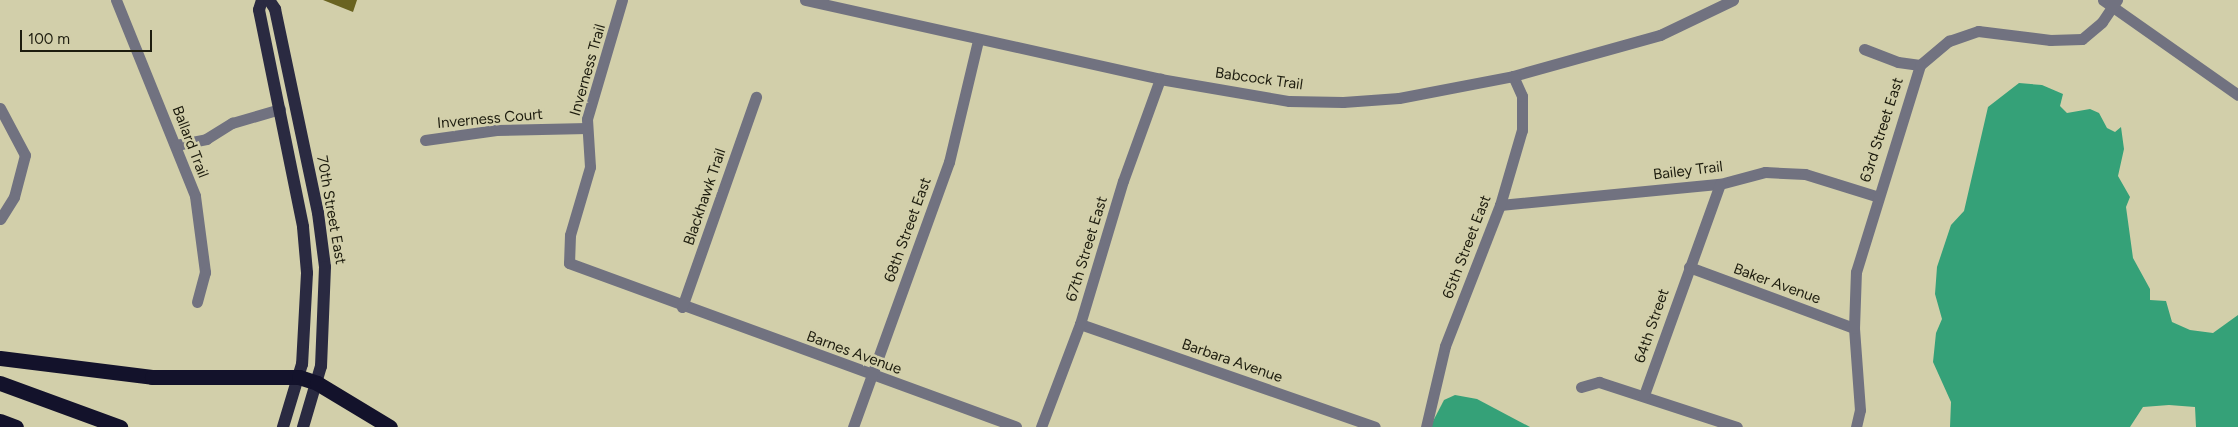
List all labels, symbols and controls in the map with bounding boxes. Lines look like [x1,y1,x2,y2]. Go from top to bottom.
scale bar [22,20,155,52]
street label: Inverness Trail [566,22,610,118]
text: 100 m [28,30,70,48]
street label: Babcock Trail [1214,64,1304,94]
street label: 63rd Street East [1857,75,1907,185]
street label: Ballard Trail [168,103,212,181]
street label: Inverness Court [436,105,544,133]
street label: Blackhawk Trail [680,146,730,248]
street label: 70th Street East [313,154,349,266]
street label: Bailey Trail [1652,158,1724,184]
street label: 68th Street East [881,175,935,285]
street label: 65th Street East [1439,193,1495,301]
street label: 67th Street East [1062,194,1112,304]
street label: Baker Avenue [1731,260,1823,308]
street label: 64th Street [1631,286,1673,366]
street label: Barnes Avenue [804,327,904,379]
street label: Barbara Avenue [1179,335,1285,387]

